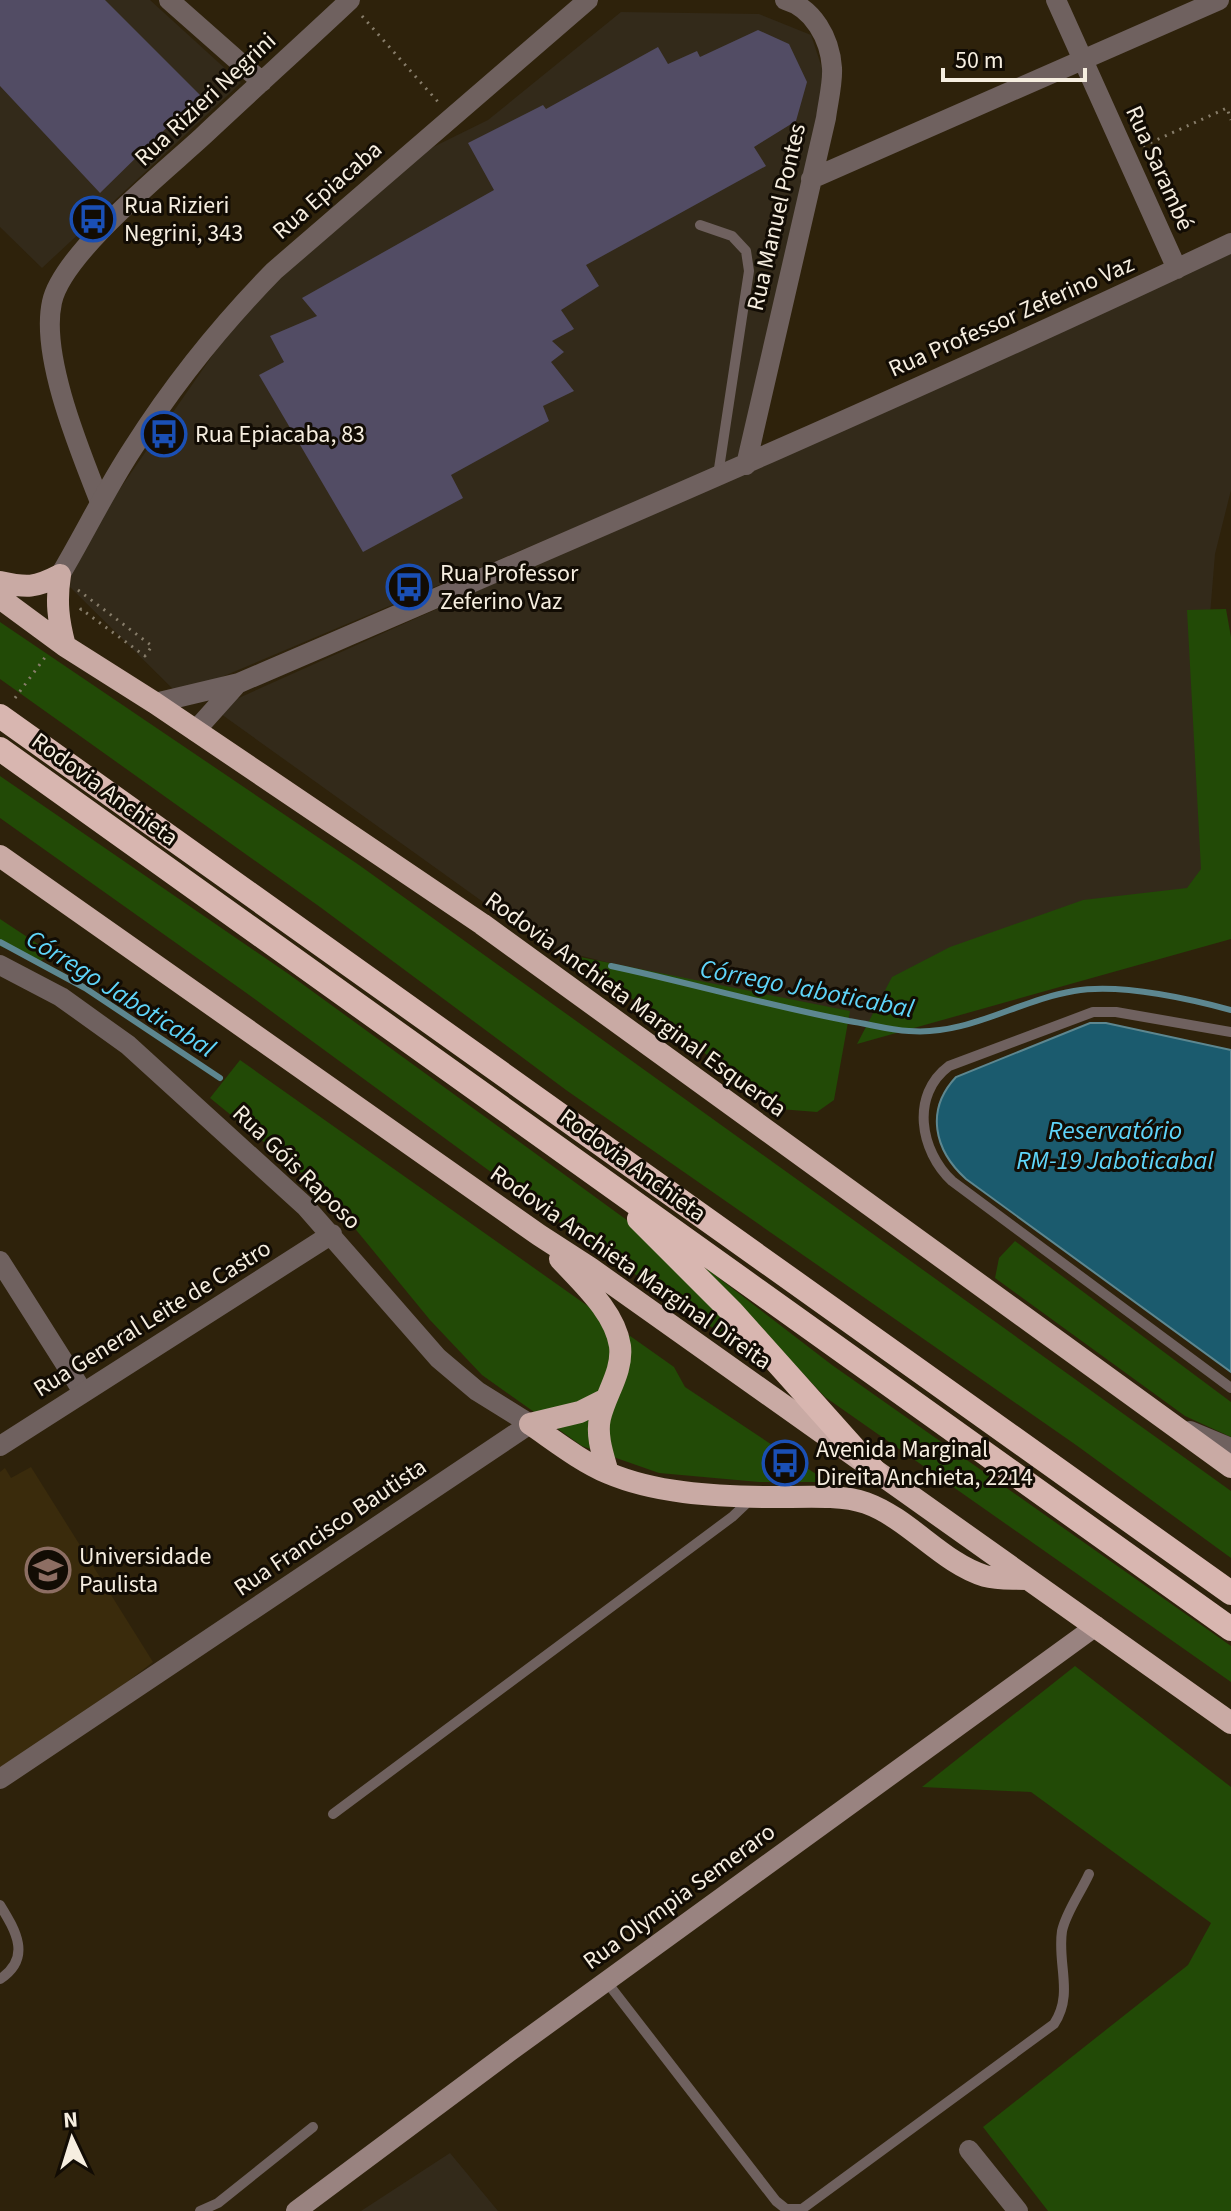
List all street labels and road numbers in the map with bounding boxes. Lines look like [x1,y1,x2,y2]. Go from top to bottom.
street label: Rua Rizieri Negrini [127,24,284,174]
street label: Rua Sarambé [1116,100,1203,236]
street label: Rua Manuel Pontes [738,120,815,314]
street label: Rua Epiacaba [265,133,390,248]
street label: Rua Professor Zeferino Vaz [883,246,1140,386]
street label: Rodovia Anchieta [24,724,185,855]
street label: Rodovia Anchieta Marginal Esquerda [478,883,794,1126]
street label: Rua Góis Raposo [224,1097,369,1238]
street label: Rodovia Anchieta [552,1100,713,1231]
street label: Rodovia Anchieta Marginal Direita [483,1156,779,1378]
street label: Rua General Leite de Castro [27,1231,278,1406]
street label: Rua Francisco Bautista [227,1450,434,1605]
street label: Rua Olympia Semeraro [576,1815,783,1978]

